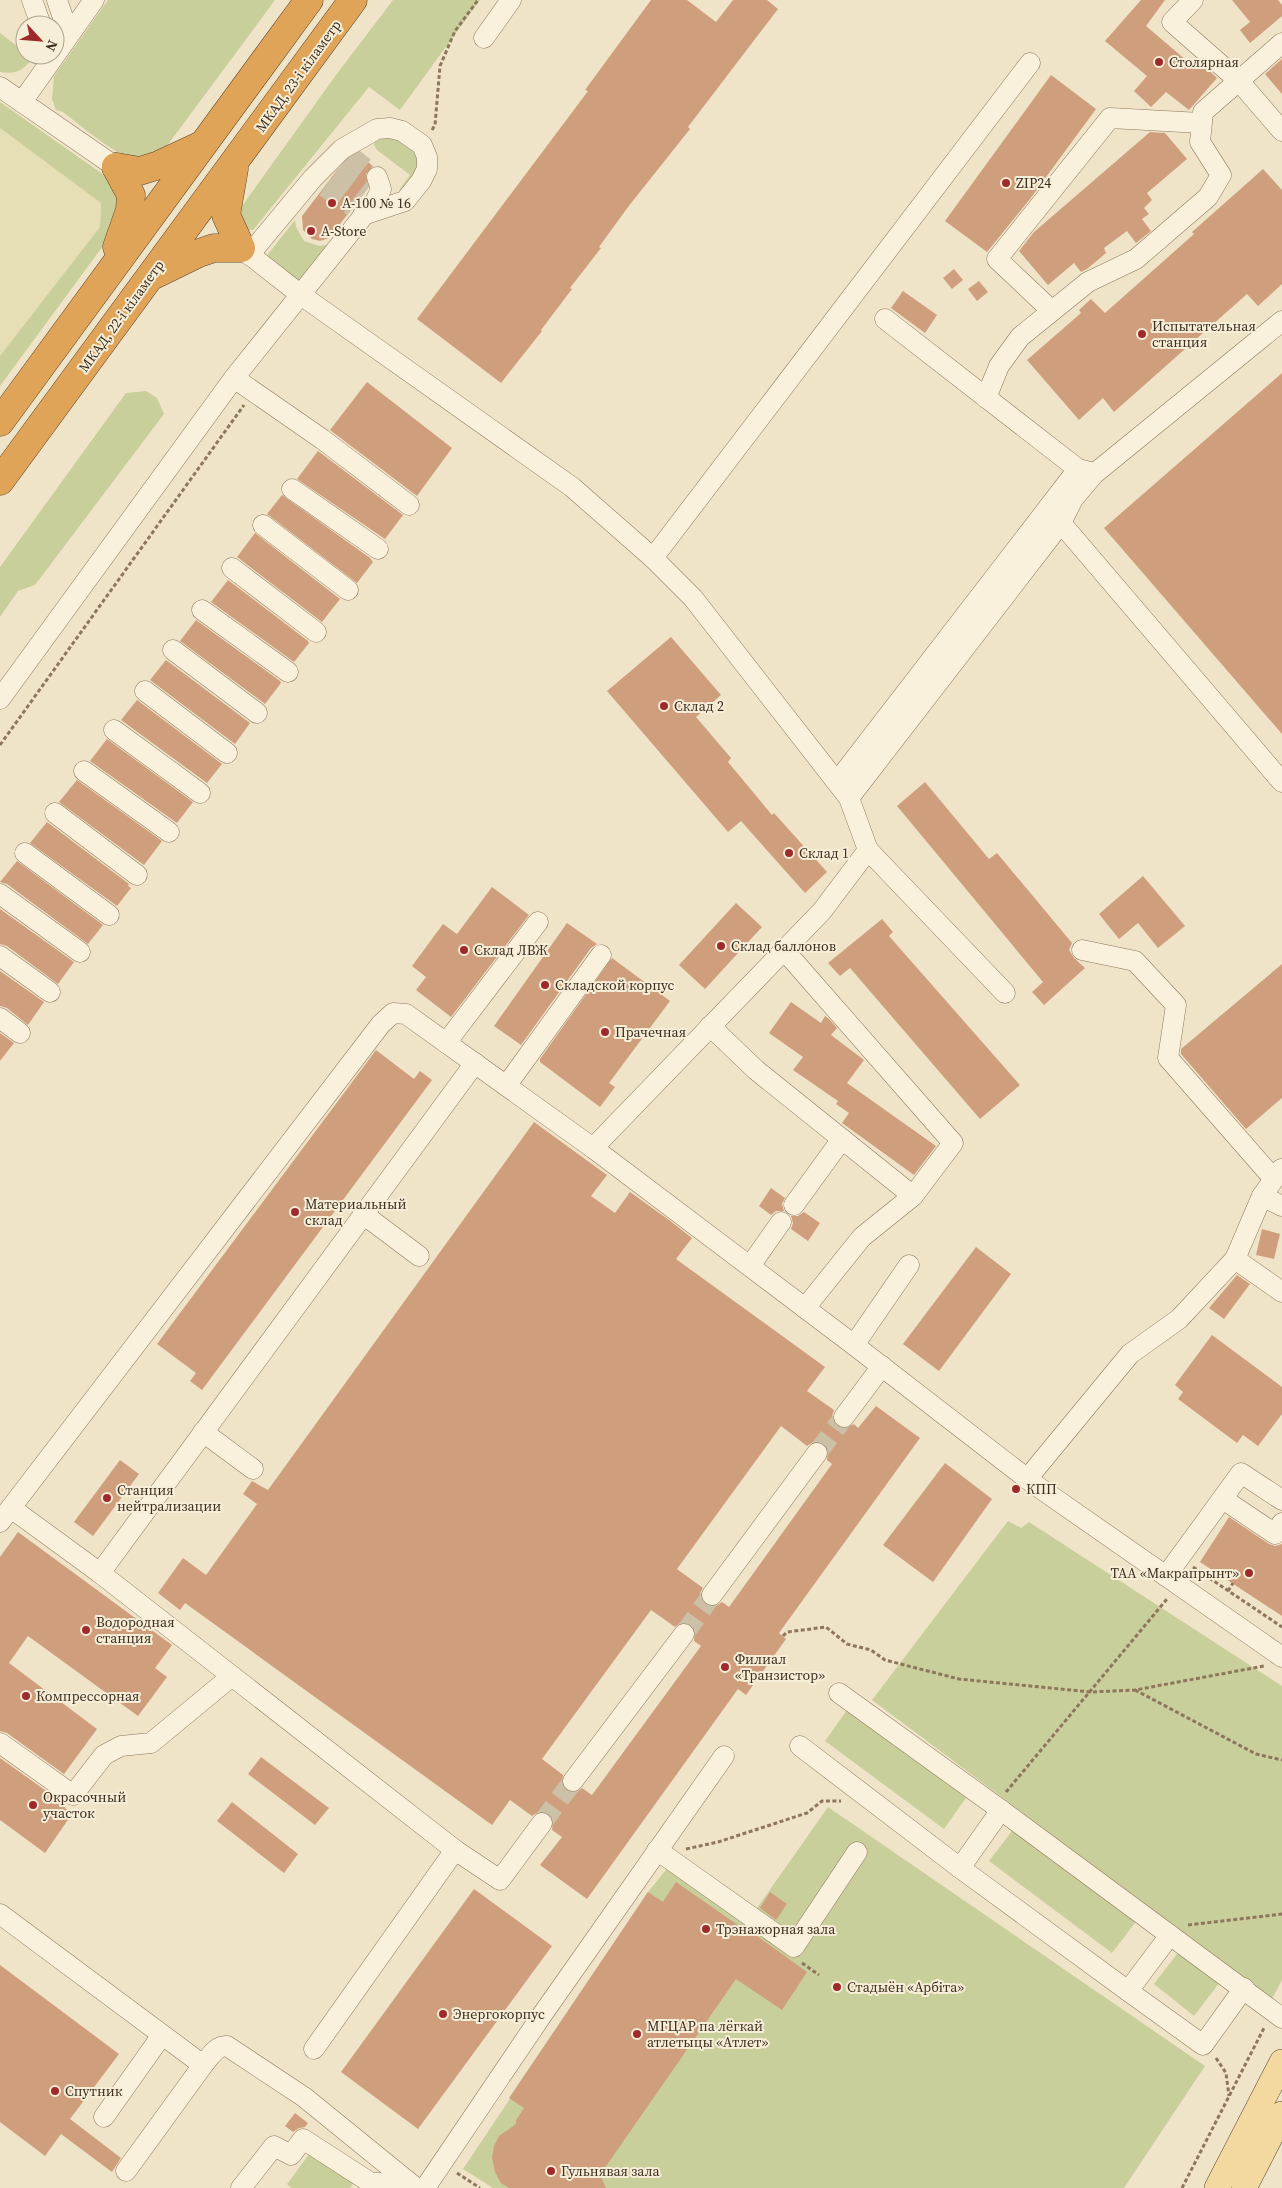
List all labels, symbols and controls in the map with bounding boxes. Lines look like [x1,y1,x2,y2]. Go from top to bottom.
north arrow [15,15,65,65]
street label: МКАД, 23-і кіламетр [251,16,345,136]
text: N [40,37,63,55]
place label: Столярная [1169,52,1239,72]
marker: Столярная [1153,56,1165,68]
place label: ZIP24 [1016,173,1051,193]
marker: ZIP24 [1000,177,1012,189]
place label: А-100 № 16 [342,193,411,213]
marker: А-100 № 16 [326,197,338,209]
place label: A-Store [321,221,366,241]
marker: A-Store [305,225,317,237]
street label: МКАД, 22-і кіламетр [74,256,168,376]
place label: Испытательная станция [1152,316,1256,352]
marker: Испытательная станция [1136,328,1148,340]
place label: Склад 2 [674,696,724,716]
marker: Склад 2 [658,700,670,712]
place label: Склад 1 [799,843,849,863]
marker: Склад 1 [783,847,795,859]
place label: Склад баллонов [731,936,836,956]
place label: Склад ЛВЖ [474,940,548,960]
marker: Склад баллонов [715,940,727,952]
marker: Склад ЛВЖ [458,944,470,956]
place label: Складской корпус [555,975,675,995]
marker: Складской корпус [539,979,551,991]
place label: Прачечная [615,1022,686,1042]
marker: Прачечная [599,1026,611,1038]
place label: Материальный склад [305,1194,406,1230]
marker: Материальный склад [289,1206,301,1218]
place label: КПП [1026,1479,1057,1499]
place label: Станция нейтрализации [117,1480,221,1516]
marker: КПП [1010,1483,1022,1495]
marker: Станция нейтрализации [101,1492,113,1504]
place label: ТАА «Макрапрынт» [1110,1563,1239,1583]
marker: ТАА «Макрапрынт» [1243,1567,1255,1579]
place label: Водородная станция [96,1612,175,1648]
marker: Водородная станция [80,1624,92,1636]
place label: Филиал «Транзистор» [735,1649,825,1685]
marker: Филиал «Транзистор» [719,1661,731,1673]
place label: Компрессорная [36,1686,140,1706]
marker: Компрессорная [20,1690,32,1702]
place label: Окрасочный участок [43,1787,126,1823]
marker: Окрасочный участок [27,1799,39,1811]
place label: Трэнажорная зала [716,1919,836,1939]
marker: Трэнажорная зала [700,1923,712,1935]
place label: Стадыён «Арбіта» [847,1977,964,1997]
marker: Стадыён «Арбіта» [831,1981,843,1993]
place label: Энергокорпус [453,2004,545,2024]
marker: Энергокорпус [437,2008,449,2020]
place label: МГЦАР па лёгкай атлетыцы «Атлет» [647,2016,768,2052]
marker: МГЦАР па лёгкай атлетыцы «Атлет» [631,2028,643,2040]
place label: Спутник [65,2081,123,2101]
marker: Спутник [49,2085,61,2097]
place label: Гульнявая зала [561,2161,660,2181]
marker: Гульнявая зала [545,2165,557,2177]

